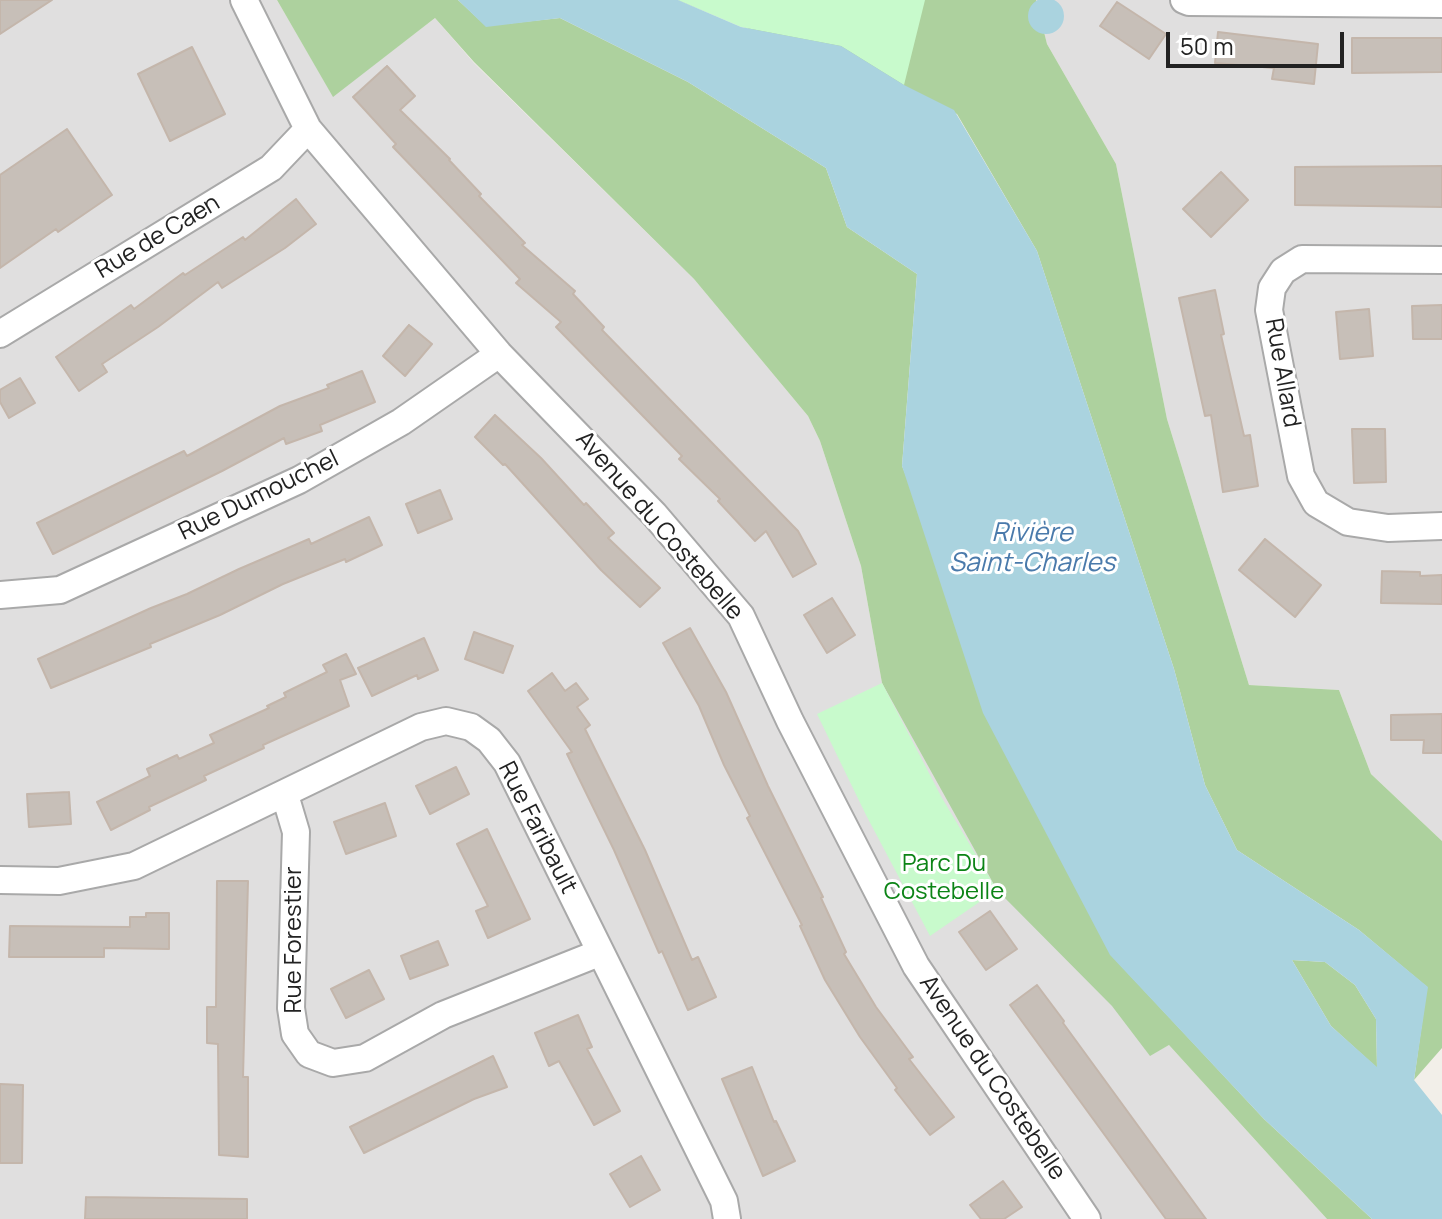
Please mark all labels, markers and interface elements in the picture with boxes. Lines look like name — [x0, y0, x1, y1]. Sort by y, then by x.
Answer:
scale bar — [1170, 16, 1348, 66]
text: 50 m — [1180, 29, 1234, 62]
street label: Rue de Caen — [91, 189, 225, 285]
street label: Rue Allard — [1258, 316, 1306, 430]
street label: Avenue du Costebelle — [569, 426, 749, 626]
street label: Rue Dumouchel — [174, 445, 344, 547]
water label: Rivière Saint-Charles — [949, 518, 1115, 580]
street label: Rue Faribault — [491, 757, 583, 899]
park label: Parc Du Costebelle — [884, 850, 1004, 906]
street label: Rue Forestier — [280, 866, 308, 1014]
street label: Avenue du Costebelle — [913, 970, 1071, 1186]

